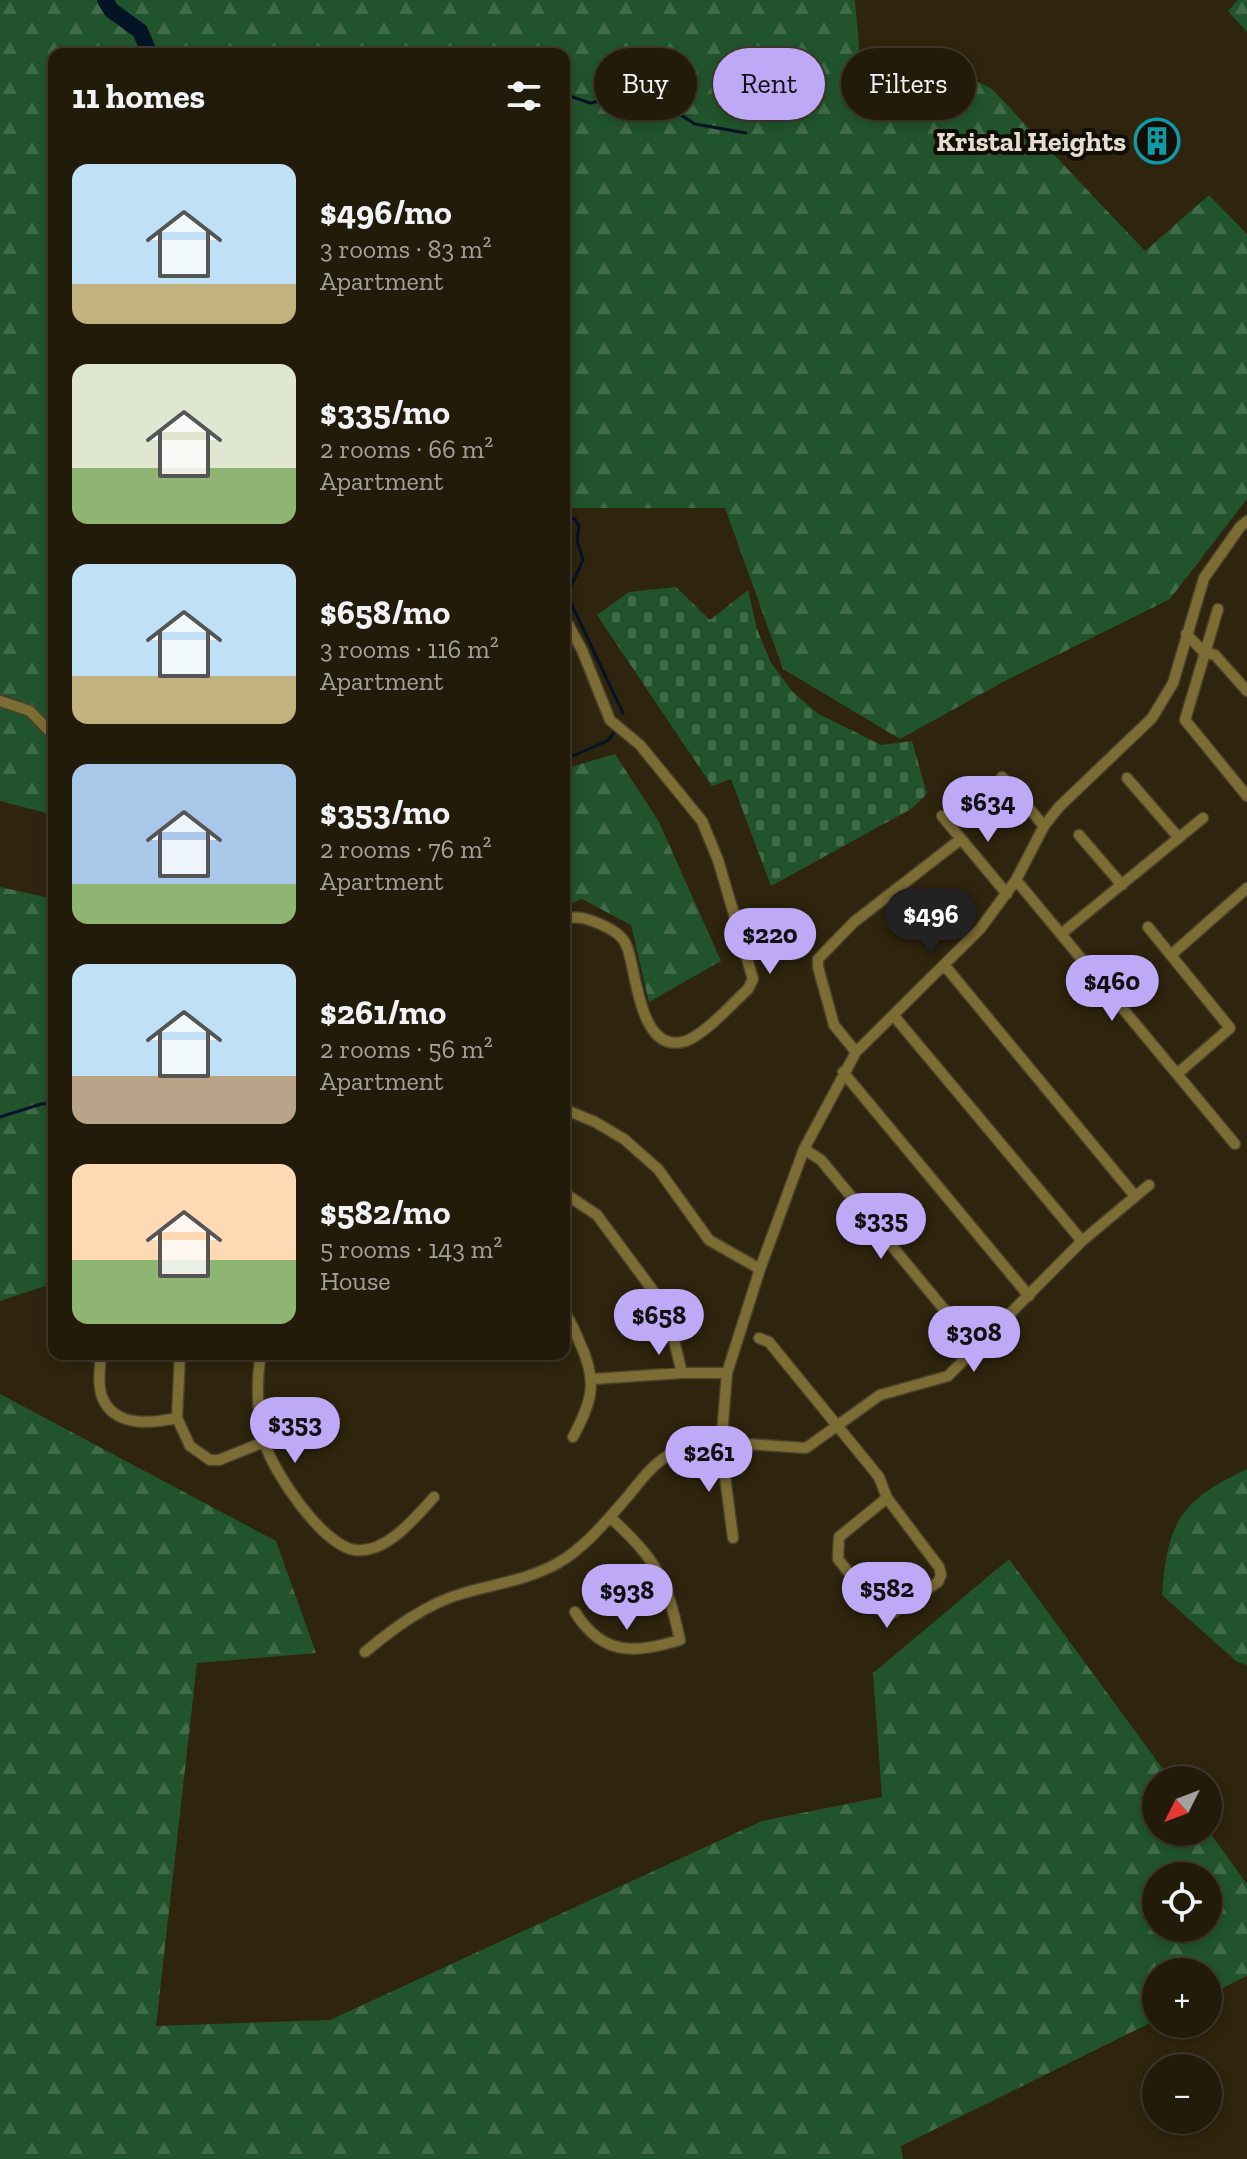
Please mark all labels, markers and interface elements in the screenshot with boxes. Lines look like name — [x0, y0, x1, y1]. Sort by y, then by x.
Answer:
chip: Buy — [594, 48, 697, 120]
chip: Rent — [713, 48, 825, 120]
chip: Filters — [841, 48, 976, 120]
icon: filters — [502, 74, 546, 118]
text: 11 homes — [72, 76, 205, 117]
building icon: Kristal Heights — [1133, 117, 1181, 165]
place label: Kristal Heights — [936, 125, 1126, 158]
text: $496/mo — [320, 192, 452, 233]
icon: home — [136, 196, 232, 292]
text: 3 rooms · 83 m² — [320, 233, 492, 265]
text: Apartment — [320, 265, 443, 297]
text: $335/mo — [320, 392, 450, 433]
icon: home — [136, 396, 232, 492]
text: 2 rooms · 66 m² — [320, 433, 493, 465]
text: Apartment — [320, 465, 443, 497]
text: $658/mo — [320, 592, 450, 633]
icon: home — [136, 596, 232, 692]
text: 3 rooms · 116 m² — [320, 633, 499, 665]
text: Apartment — [320, 665, 443, 697]
pin: $634 — [941, 776, 1035, 844]
text: $634 — [960, 786, 1016, 818]
text: $353/mo — [320, 792, 450, 833]
icon: home — [136, 796, 232, 892]
text: 2 rooms · 76 m² — [320, 833, 492, 865]
text: Apartment — [320, 865, 443, 897]
pin: $496 — [884, 888, 978, 956]
text: $496 — [903, 898, 959, 930]
pin: $220 — [723, 908, 817, 976]
text: $220 — [742, 918, 798, 950]
pin: $460 — [1065, 955, 1159, 1023]
text: $460 — [1084, 965, 1140, 997]
text: $261/mo — [320, 992, 446, 1033]
icon: home — [136, 996, 232, 1092]
text: 2 rooms · 56 m² — [320, 1033, 493, 1065]
text: Apartment — [320, 1065, 443, 1097]
text: $582/mo — [320, 1192, 450, 1233]
pin: $335 — [834, 1193, 928, 1261]
icon: home — [136, 1196, 232, 1292]
text: $335 — [854, 1203, 908, 1235]
text: 5 rooms · 143 m² — [320, 1233, 502, 1265]
text: House — [320, 1265, 391, 1297]
pin: $658 — [612, 1289, 706, 1357]
text: $658 — [632, 1299, 686, 1331]
pin: $308 — [927, 1306, 1021, 1374]
text: $308 — [946, 1316, 1002, 1348]
pin: $353 — [248, 1397, 342, 1465]
text: $353 — [268, 1407, 322, 1439]
pin: $261 — [662, 1426, 756, 1494]
text: $261 — [683, 1436, 735, 1468]
pin: $582 — [840, 1562, 934, 1630]
pin: $938 — [580, 1564, 674, 1632]
text: $582 — [860, 1572, 914, 1604]
text: $938 — [600, 1574, 654, 1606]
north arrow — [1142, 1766, 1222, 1846]
map controls — [1142, 1766, 1222, 2134]
button: locate — [1142, 1862, 1222, 1942]
button: + — [1142, 1958, 1222, 2038]
button: − — [1142, 2054, 1222, 2134]

